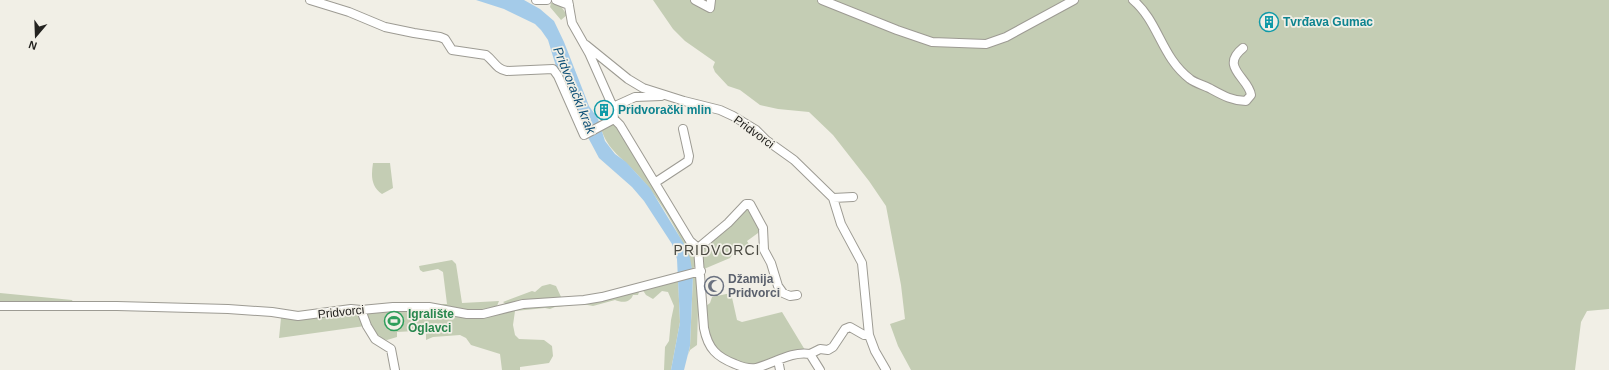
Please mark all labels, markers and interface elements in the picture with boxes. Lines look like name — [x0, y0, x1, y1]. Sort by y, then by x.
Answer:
building icon: Tvrđava Gumac — [1258, 11, 1280, 33]
place label: Tvrđava Gumac — [1283, 15, 1373, 29]
north arrow — [16, 16, 56, 56]
text: N — [27, 38, 38, 52]
water label: Pridvorački krak — [550, 45, 599, 137]
building icon: Pridvorački mlin — [593, 99, 615, 121]
place label: Pridvorački mlin — [618, 103, 711, 117]
street label: Pridvorci — [731, 113, 777, 151]
district label: PRIDVORCI — [674, 242, 760, 258]
place label: Džamija Pridvorci — [728, 272, 780, 300]
mosque icon: Džamija Pridvorci — [703, 275, 725, 297]
street label: Pridvorci — [317, 303, 365, 321]
place label: Igralište Oglavci — [408, 307, 454, 335]
sports icon: Igralište Oglavci — [383, 310, 405, 332]

